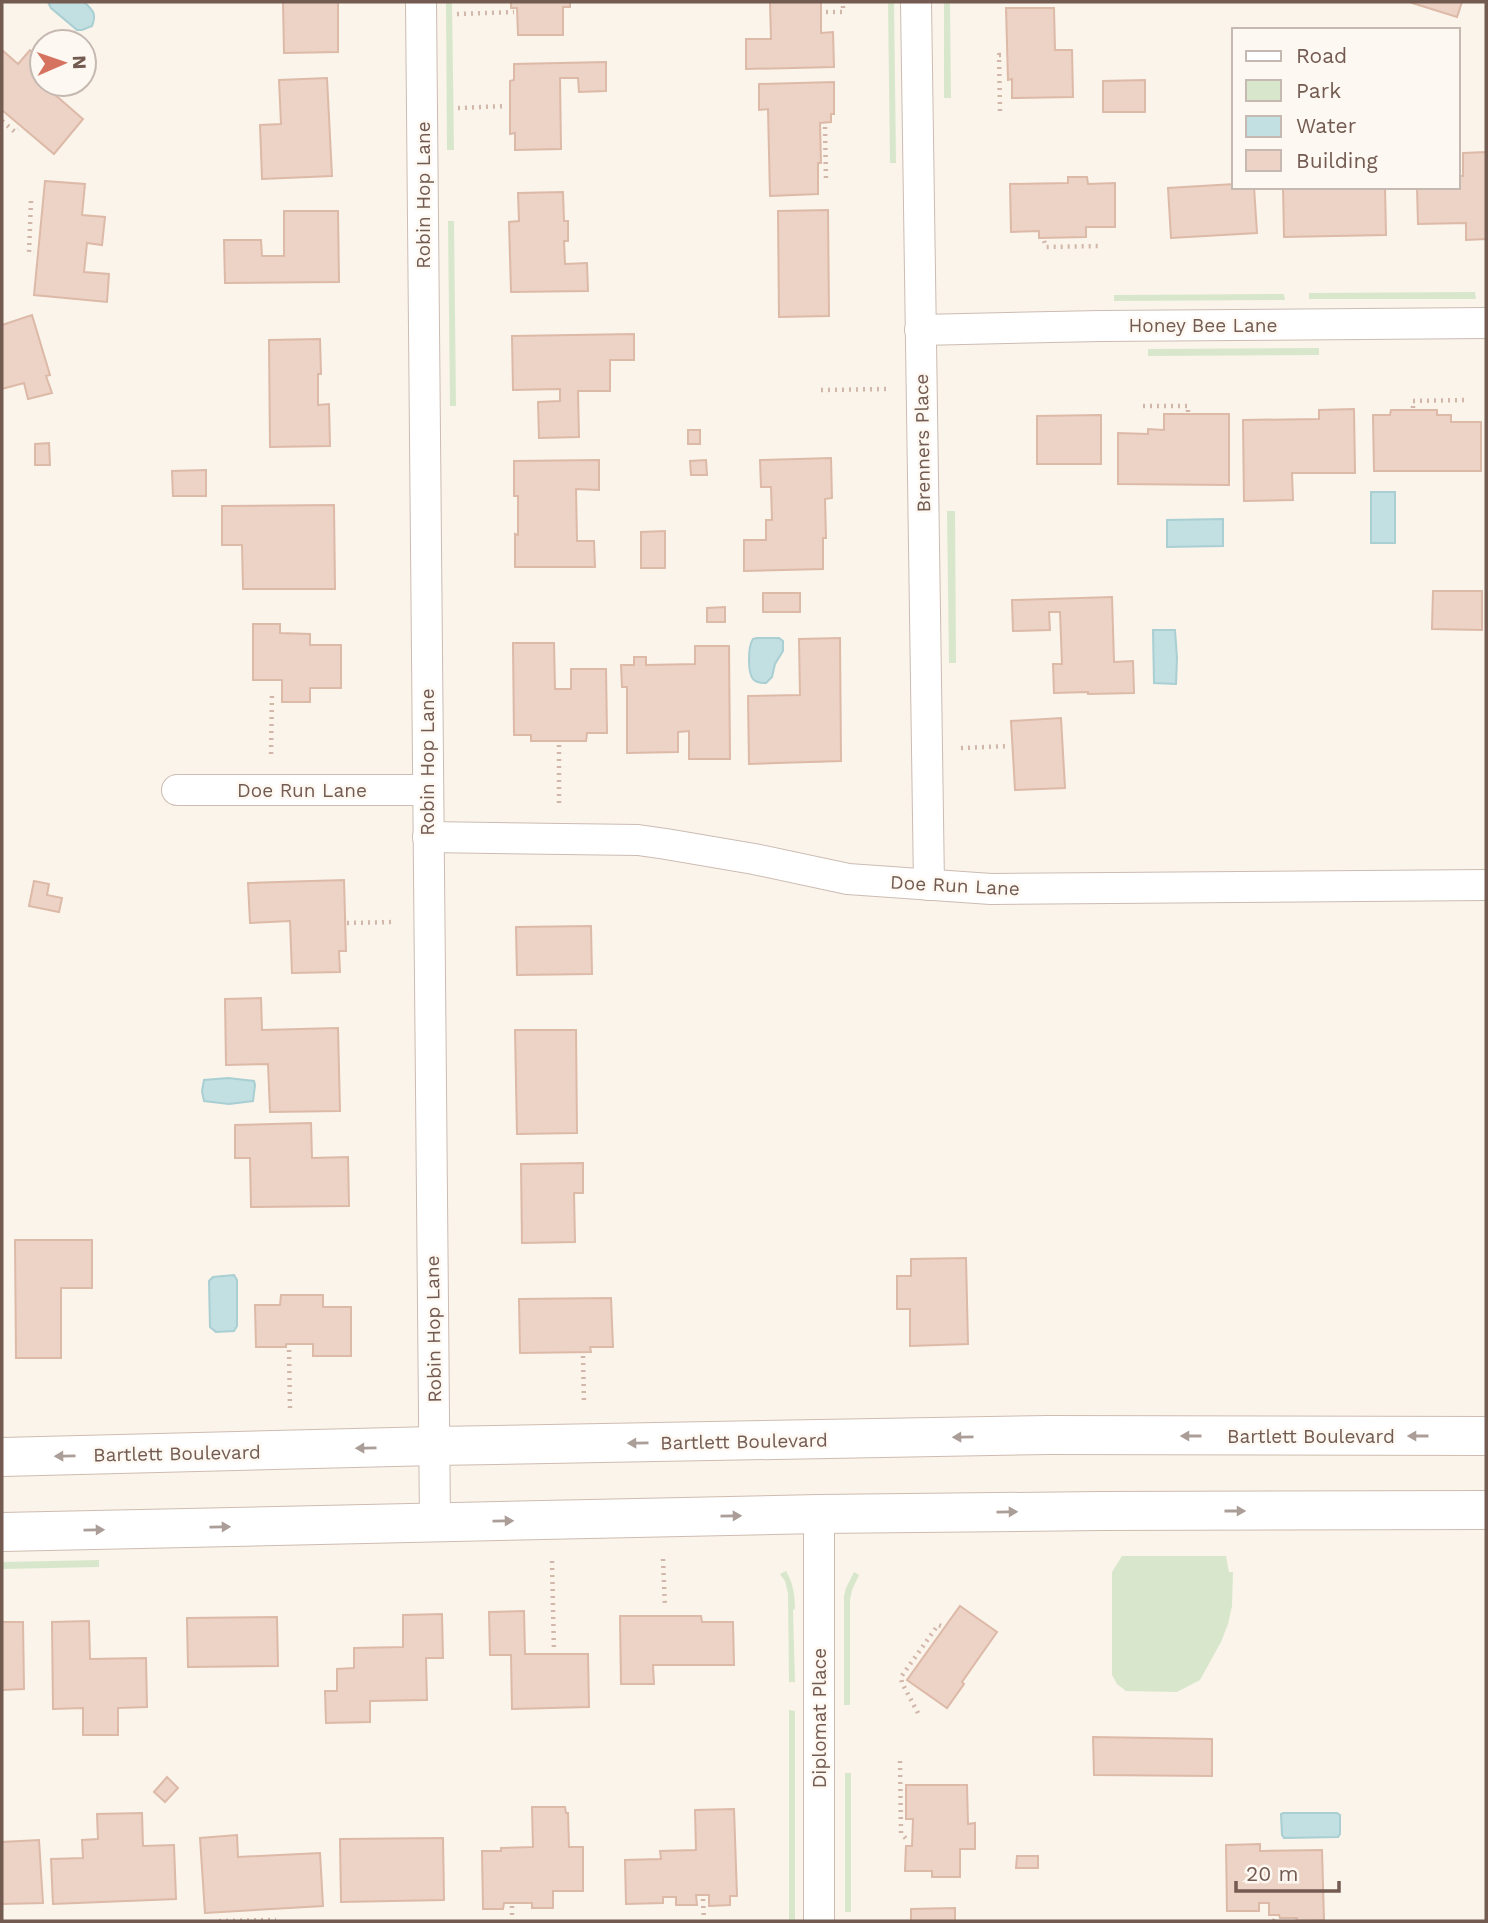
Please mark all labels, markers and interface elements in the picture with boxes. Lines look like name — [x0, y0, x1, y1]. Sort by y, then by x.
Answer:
north arrow — [28, 28, 98, 98]
legend — [1232, 28, 1460, 189]
text: Road — [1296, 43, 1347, 68]
text: N — [68, 55, 91, 70]
text: Park — [1296, 78, 1341, 103]
text: Water — [1296, 113, 1357, 138]
street label: Robin Hop Lane — [412, 121, 435, 269]
text: Building — [1296, 148, 1378, 173]
street label: Honey Bee Lane — [1129, 314, 1277, 337]
street label: Brenners Place — [910, 373, 935, 513]
street label: Robin Hop Lane — [416, 688, 439, 836]
street label: Doe Run Lane — [237, 779, 367, 802]
street label: Doe Run Lane — [890, 871, 1020, 900]
street label: Robin Hop Lane — [421, 1255, 446, 1403]
street label: Bartlett Boulevard — [1227, 1425, 1395, 1448]
street label: Bartlett Boulevard — [660, 1429, 828, 1454]
one-way arrow — [1179, 1430, 1201, 1442]
one-way arrow — [1407, 1430, 1429, 1442]
one-way arrow — [952, 1431, 974, 1443]
one-way arrow — [626, 1437, 648, 1449]
street label: Bartlett Boulevard — [93, 1441, 261, 1466]
one-way arrow — [355, 1442, 377, 1454]
one-way arrow — [54, 1450, 76, 1462]
one-way arrow — [1224, 1505, 1246, 1517]
one-way arrow — [996, 1506, 1018, 1518]
one-way arrow — [720, 1511, 742, 1522]
one-way arrow — [493, 1516, 515, 1527]
one-way arrow — [209, 1522, 231, 1533]
one-way arrow — [84, 1524, 106, 1535]
street label: Diplomat Place — [808, 1648, 831, 1788]
scale bar — [1236, 1850, 1339, 1894]
text: 20 m — [1246, 1861, 1298, 1886]

